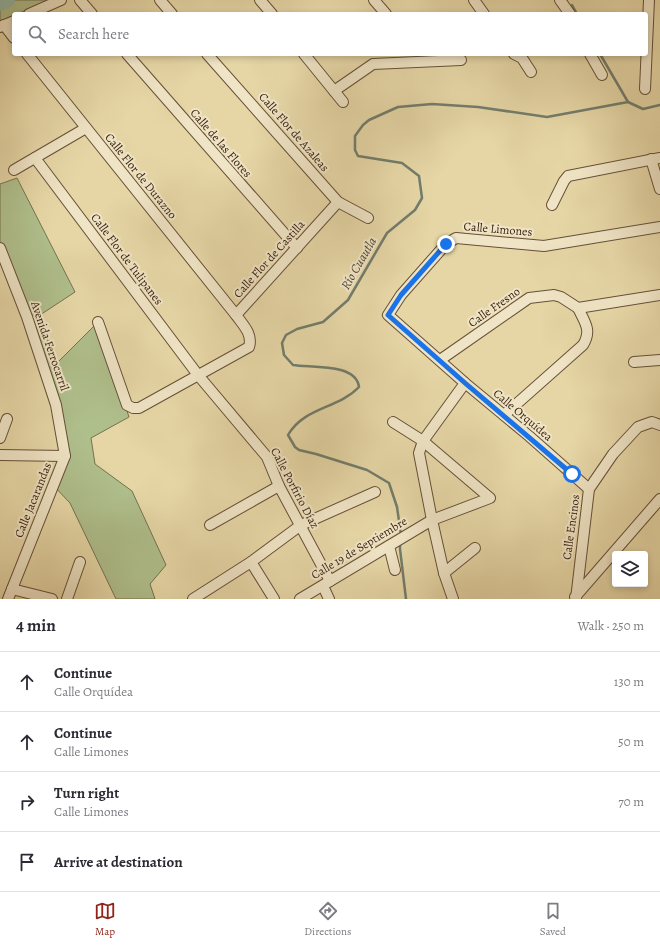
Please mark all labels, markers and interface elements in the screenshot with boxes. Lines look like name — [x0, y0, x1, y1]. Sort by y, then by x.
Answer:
search box — [12, 12, 648, 56]
icon: search — [26, 23, 48, 45]
text: Search here — [58, 24, 129, 44]
street label: Calle Flor de Azaleas — [255, 89, 333, 175]
street label: Calle de las Flores — [187, 105, 255, 181]
street label: Calle Flor de Durazno — [101, 130, 181, 222]
street label: Calle Flor de Tulipanes — [87, 210, 167, 308]
street label: Calle Flor de Castilla — [230, 216, 309, 301]
street label: Calle Limones — [463, 218, 533, 240]
water label: Río Cuautla — [337, 234, 380, 293]
route end — [437, 235, 455, 253]
street label: Calle Fresno — [465, 283, 523, 331]
street label: Avenida Ferrocarril — [27, 298, 73, 393]
street label: Calle Orquídea — [490, 385, 556, 445]
street label: Calle Porfirio Díaz — [267, 445, 323, 531]
street label: Calle Jacarandas — [11, 460, 55, 540]
route start — [563, 465, 581, 483]
street label: Calle Encinos — [558, 493, 584, 561]
street label: Calle 19 de Septiembre — [308, 513, 410, 583]
map controls — [612, 551, 648, 587]
button: layers — [612, 551, 648, 587]
text: 4 min — [16, 614, 56, 637]
text: Walk · 250 m — [577, 617, 644, 634]
text: Continue — [54, 663, 112, 683]
icon: ahead — [16, 671, 38, 693]
text: 130 m — [614, 673, 644, 690]
text: Calle Orquídea — [54, 683, 133, 700]
text: Continue — [54, 723, 112, 743]
icon: ahead — [16, 731, 38, 753]
text: 50 m — [618, 733, 644, 750]
text: Calle Limones — [54, 743, 129, 760]
text: Turn right — [54, 783, 119, 803]
icon: right — [16, 791, 38, 813]
text: 70 m — [618, 793, 644, 810]
text: Calle Limones — [54, 803, 129, 820]
icon: arrive — [16, 851, 38, 873]
text: Arrive at destination — [54, 852, 183, 872]
tab: Map — [94, 900, 116, 939]
tab: Directions — [304, 900, 352, 939]
tab: Saved — [540, 900, 566, 939]

